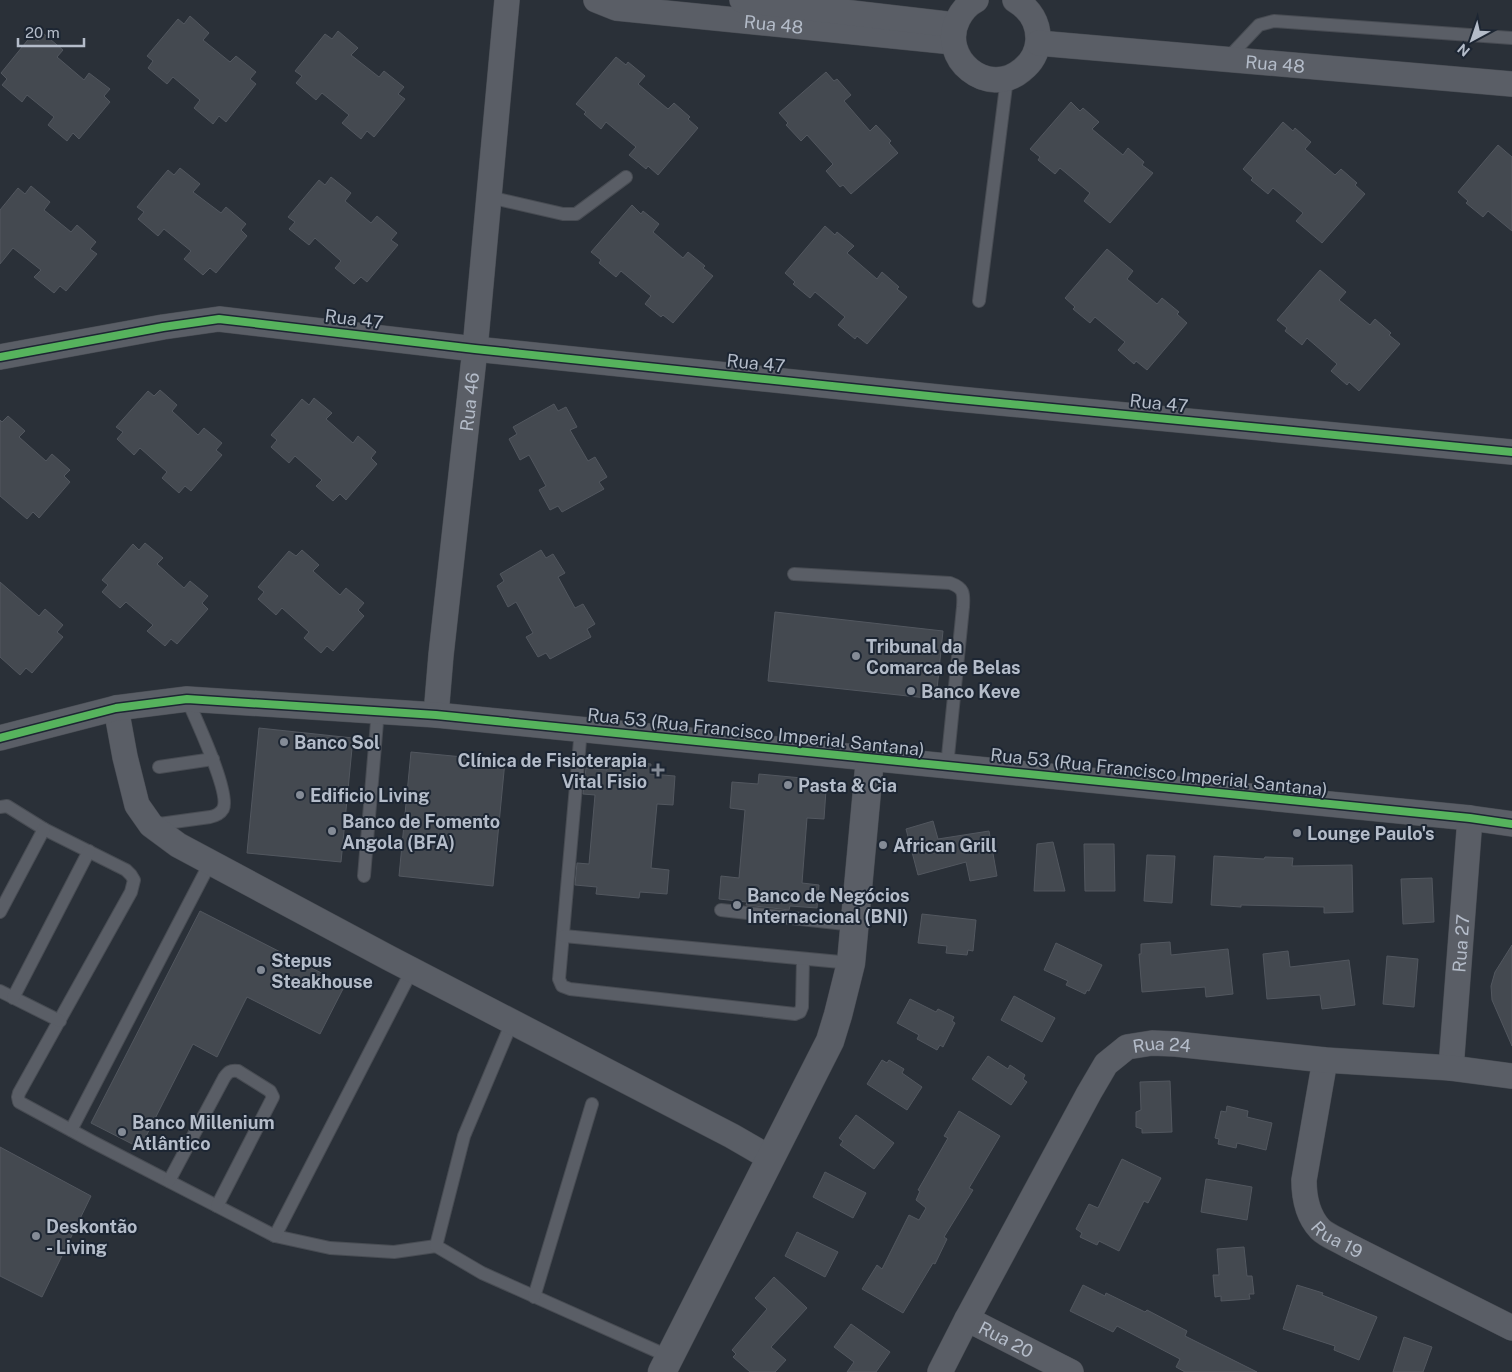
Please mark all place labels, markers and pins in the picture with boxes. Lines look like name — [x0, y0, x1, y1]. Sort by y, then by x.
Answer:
place label: Tribunal da Comarca de Belas — [866, 636, 1020, 678]
marker: Tribunal da Comarca de Belas — [850, 650, 862, 662]
place label: Banco Keve — [921, 681, 1020, 702]
marker: Banco Keve — [905, 685, 917, 697]
place label: Banco Sol — [294, 732, 380, 753]
marker: Banco Sol — [278, 736, 290, 748]
place label: Clínica de Fisioterapia Vital Fisio — [458, 750, 647, 792]
marker: Clínica de Fisioterapia Vital Fisio — [651, 763, 665, 777]
place label: Pasta & Cia — [798, 775, 897, 796]
marker: Pasta & Cia — [782, 779, 794, 791]
place label: Edificio Living — [310, 785, 430, 806]
marker: Edificio Living — [294, 789, 306, 801]
place label: Banco de Fomento Angola (BFA) — [342, 811, 500, 853]
place label: Lounge Paulo's — [1307, 823, 1435, 844]
marker: Banco de Fomento Angola (BFA) — [326, 825, 338, 837]
marker: Lounge Paulo's — [1291, 827, 1303, 839]
place label: African Grill — [893, 835, 997, 856]
marker: African Grill — [877, 839, 889, 851]
place label: Banco de Negócios Internacional (BNI) — [747, 885, 910, 927]
marker: Banco de Negócios Internacional (BNI) — [731, 899, 743, 911]
place label: Stepus Steakhouse — [271, 950, 373, 992]
marker: Stepus Steakhouse — [255, 964, 267, 976]
place label: Banco Millenium Atlântico — [132, 1112, 275, 1154]
marker: Banco Millenium Atlântico — [116, 1126, 128, 1138]
place label: Deskontão - Living — [46, 1216, 137, 1258]
marker: Deskontão - Living — [30, 1230, 42, 1242]

